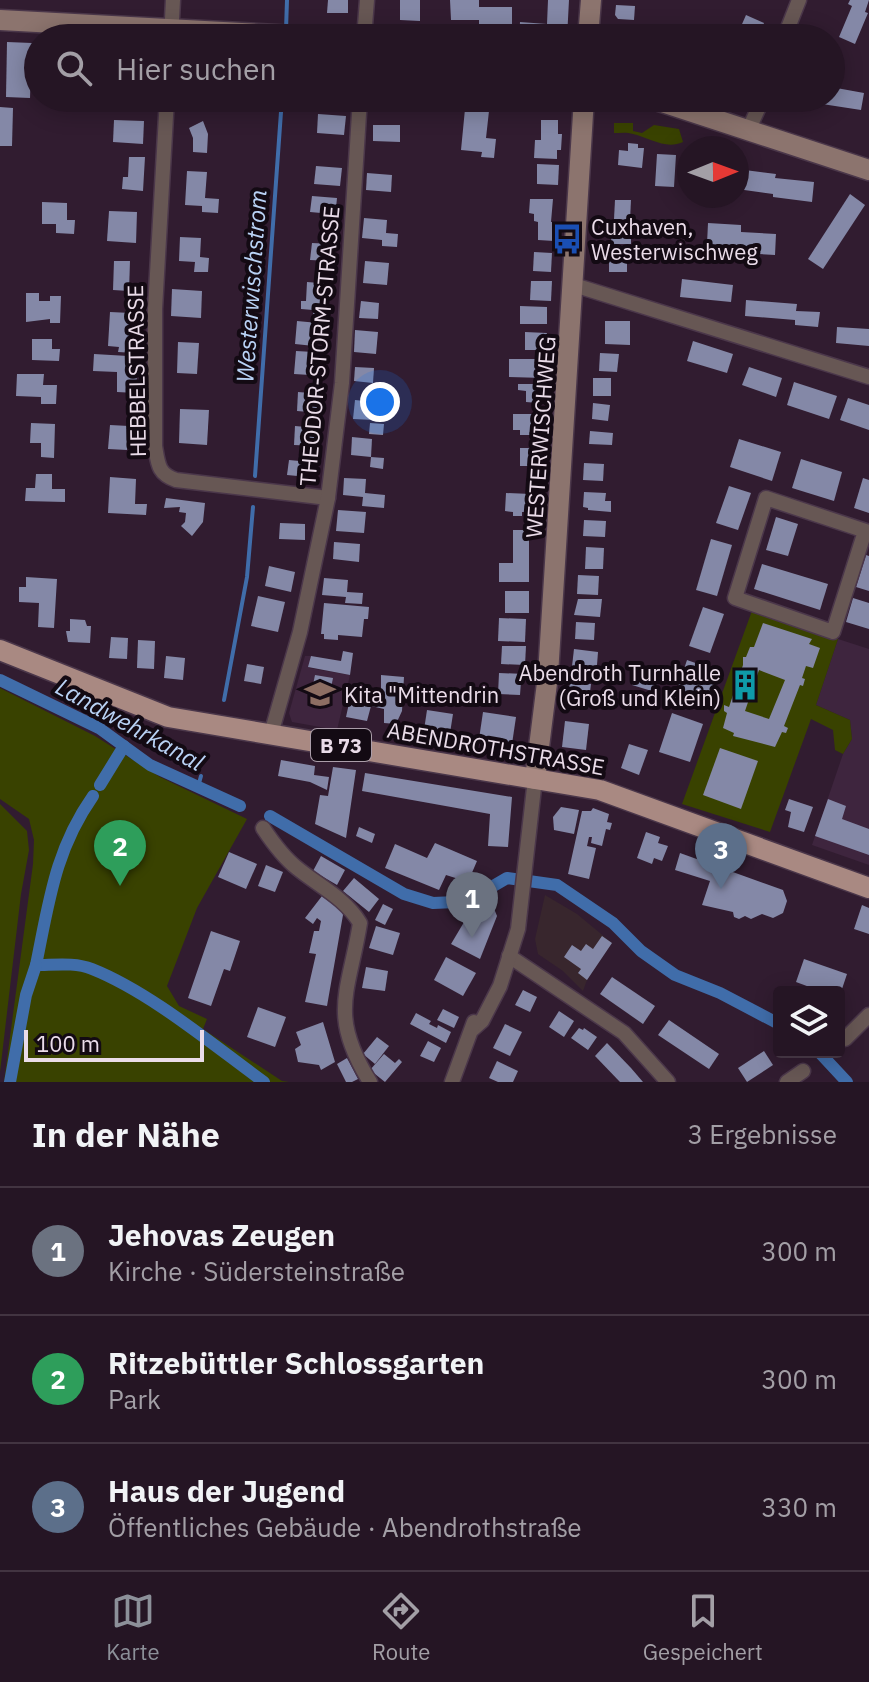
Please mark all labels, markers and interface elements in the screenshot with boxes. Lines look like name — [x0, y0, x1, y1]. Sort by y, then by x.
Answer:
search box — [24, 24, 845, 112]
icon: search — [52, 46, 96, 90]
text: Hier suchen — [116, 49, 277, 88]
north arrow — [677, 136, 749, 208]
water label: Westerwischstrom — [228, 188, 274, 384]
street label: THEODOR-STORM-STRASSE — [292, 205, 346, 487]
place label: Cuxhaven, Westerwischweg — [591, 212, 758, 266]
bus stop icon: Cuxhaven, Westerwischweg — [550, 222, 584, 256]
street label: HEBBELSTRASSE — [120, 285, 152, 457]
street label: WESTERWISCHWEG — [518, 335, 562, 539]
your location — [360, 382, 400, 422]
place label: Abendroth Turnhalle (Groß und Klein) — [518, 658, 721, 712]
building icon: Abendroth Turnhalle (Groß und Klein) — [728, 668, 762, 702]
water label: Landwehrkanal — [50, 670, 210, 778]
school or university icon: Kita "Mittendrin — [303, 677, 337, 711]
place label: Kita "Mittendrin — [344, 680, 499, 709]
street label: ABENDROTHSTRASSE — [385, 715, 607, 781]
road number: B 73 — [311, 729, 371, 761]
pin: 2 — [94, 820, 146, 886]
pin: 3 — [695, 823, 747, 889]
pin: 1 — [446, 872, 498, 938]
map controls — [773, 986, 845, 1058]
button: layers — [773, 986, 845, 1058]
scale bar — [24, 1026, 204, 1062]
text: 100 m — [36, 1029, 100, 1058]
text: In der Nähe — [32, 1112, 220, 1156]
text: 3 Ergebnisse — [688, 1117, 837, 1151]
text: Jehovas Zeugen — [108, 1215, 335, 1254]
text: 1 — [50, 1234, 66, 1268]
text: 300 m — [761, 1234, 837, 1268]
text: Kirche · Südersteinstraße — [108, 1254, 405, 1288]
text: Ritzebüttler Schlossgarten — [108, 1343, 485, 1382]
text: 2 — [50, 1362, 66, 1396]
text: 300 m — [761, 1362, 837, 1396]
text: Park — [108, 1382, 161, 1416]
text: Haus der Jugend — [108, 1471, 345, 1510]
text: 3 — [50, 1490, 66, 1524]
text: 330 m — [761, 1490, 837, 1524]
text: Öffentliches Gebäude · Abendrothstraße — [108, 1510, 582, 1544]
tab: Karte — [106, 1589, 160, 1666]
tab: Route — [372, 1589, 430, 1666]
tab: Gespeichert — [643, 1589, 763, 1666]

